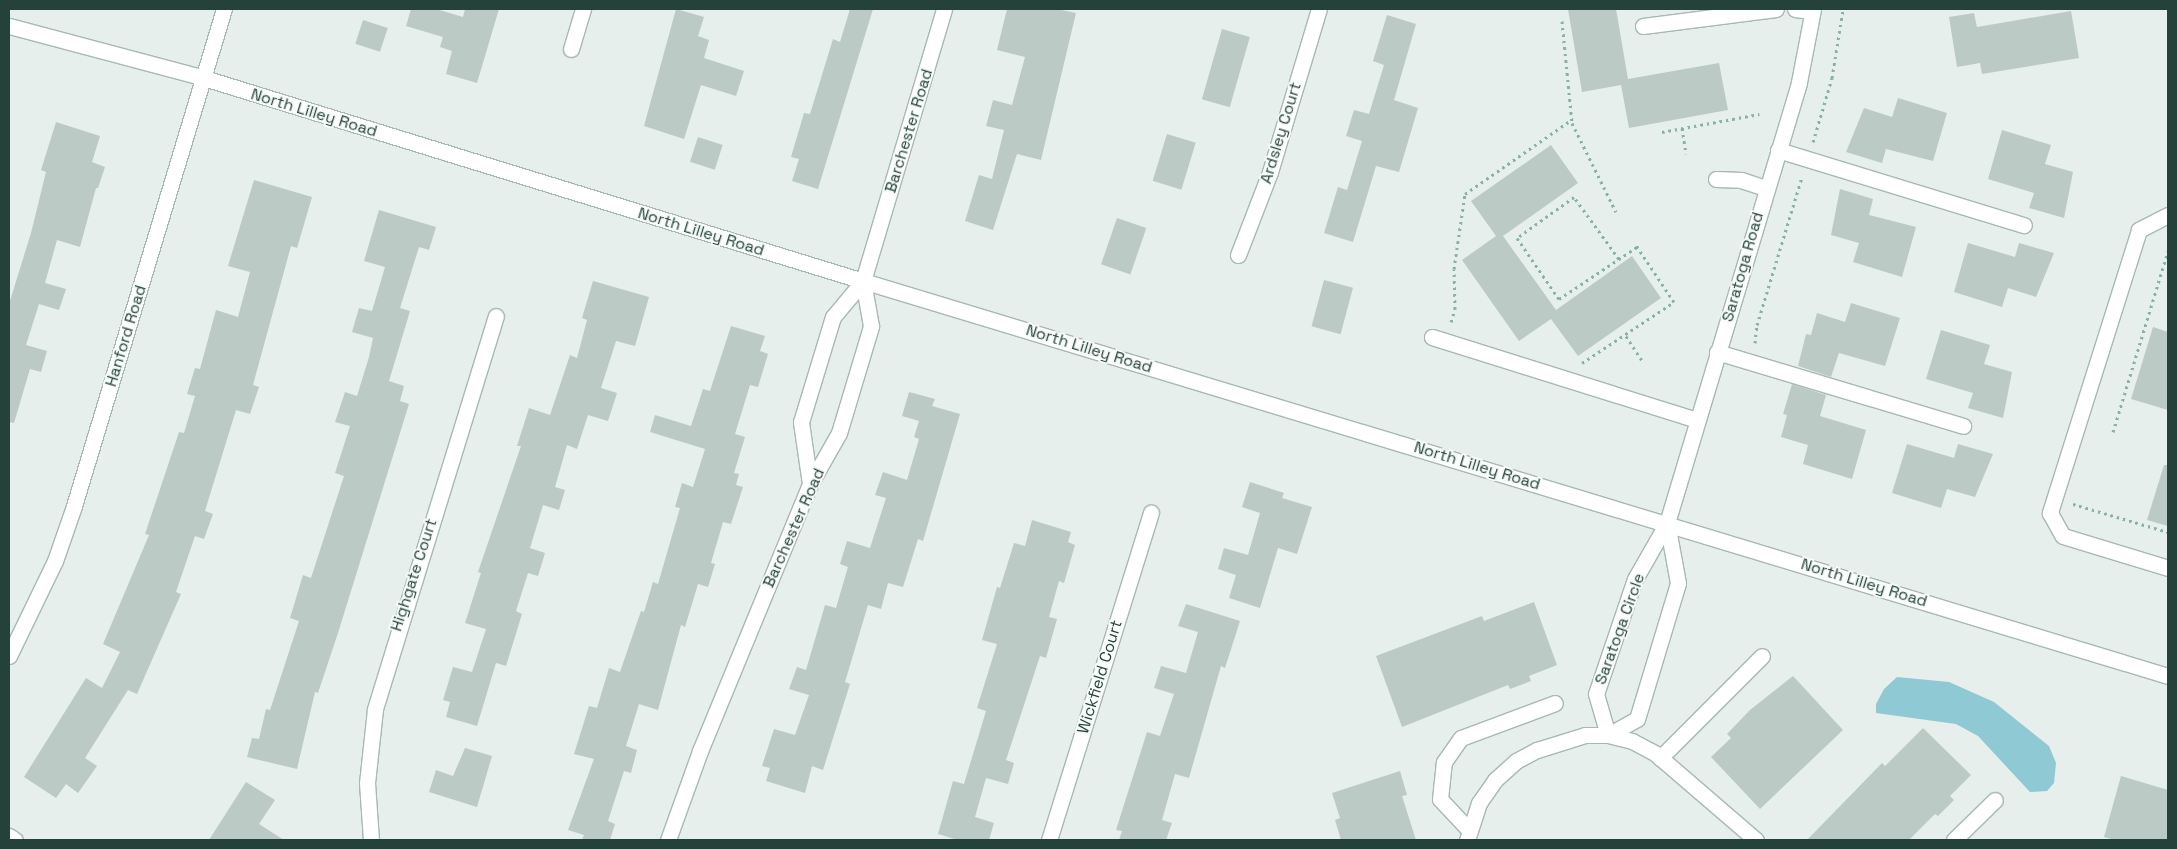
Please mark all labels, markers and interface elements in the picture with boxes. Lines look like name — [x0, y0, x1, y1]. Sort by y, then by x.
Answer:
street label: Barchester Road — [881, 67, 937, 195]
street label: Ardsley Court — [1256, 80, 1306, 186]
street label: North Lilley Road — [249, 85, 379, 141]
street label: North Lilley Road — [636, 204, 766, 260]
street label: Saratoga Road — [1718, 210, 1768, 324]
street label: Hanford Road — [101, 283, 151, 389]
street label: North Lilley Road — [1024, 321, 1154, 377]
street label: North Lilley Road — [1412, 438, 1542, 494]
street label: Barchester Road — [759, 465, 829, 591]
street label: Highgate Court — [387, 516, 441, 634]
street label: North Lilley Road — [1799, 555, 1929, 611]
street label: Saratoga Circle — [1591, 571, 1649, 687]
street label: Wickfield Court — [1074, 618, 1126, 736]

